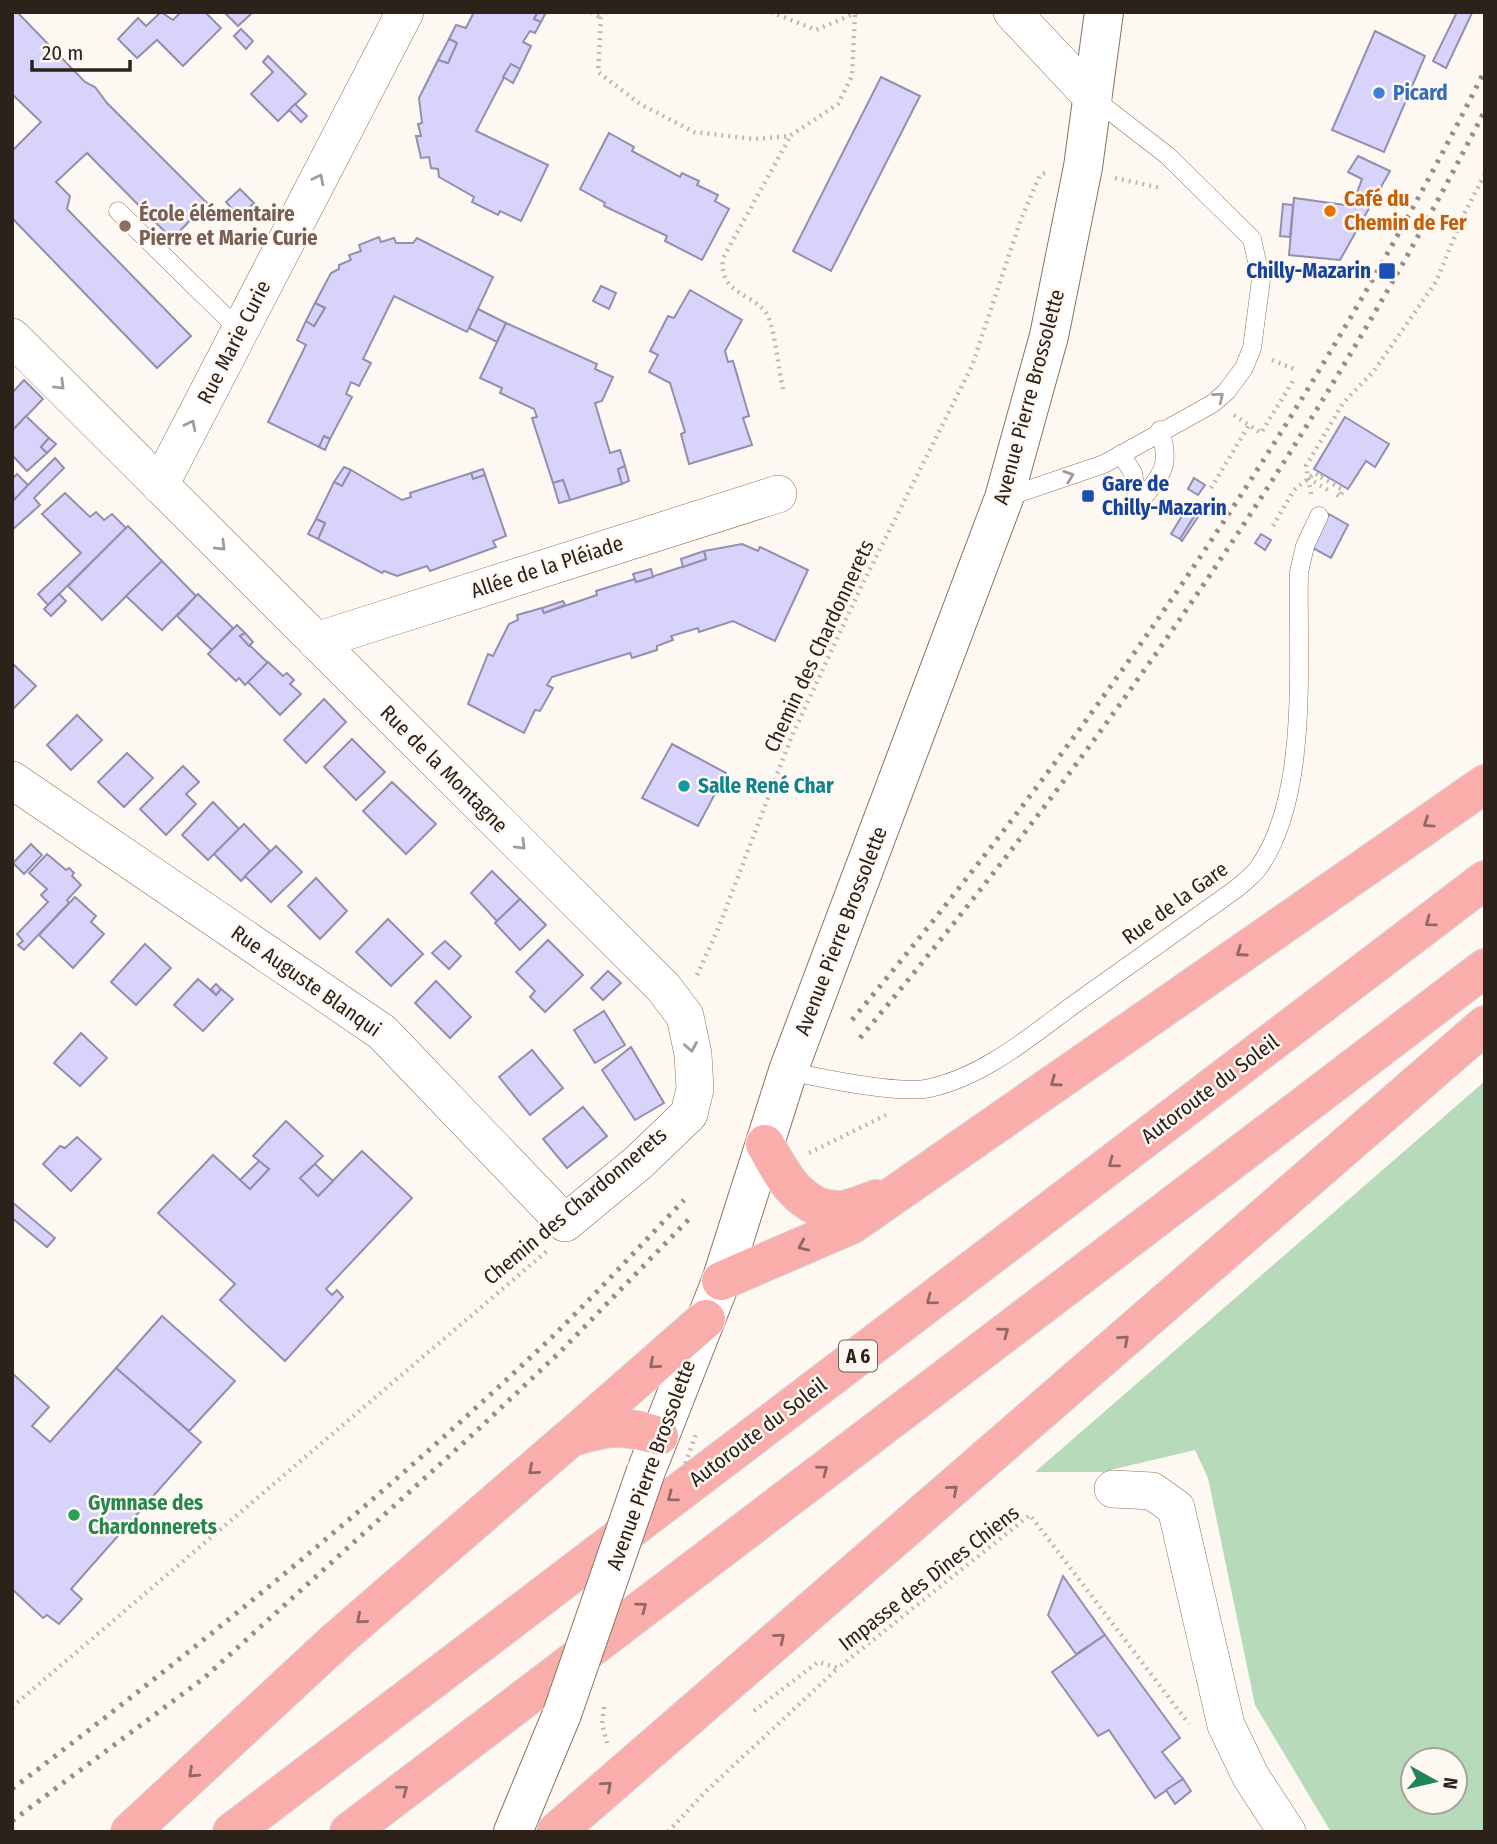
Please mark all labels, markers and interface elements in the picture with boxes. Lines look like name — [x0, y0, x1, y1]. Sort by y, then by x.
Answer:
scale bar — [32, 28, 130, 72]
text: 20 m — [42, 40, 83, 66]
place label: Picard — [1393, 80, 1448, 106]
marker: Picard — [1371, 85, 1387, 101]
one-way arrow — [310, 174, 324, 186]
place label: Café du Chemin de Fer — [1344, 186, 1467, 236]
place label: École élémentaire Pierre et Marie Curie — [139, 200, 318, 251]
marker: Café du Chemin de Fer — [1322, 203, 1338, 219]
marker: École élémentaire Pierre et Marie Curie — [117, 218, 133, 234]
place label: Chilly-Mazarin — [1246, 258, 1371, 284]
marker: Chilly-Mazarin — [1377, 261, 1397, 281]
street label: Rue Marie Curie — [192, 276, 276, 408]
street label: Avenue Pierre Brossolette — [988, 287, 1070, 507]
one-way arrow — [52, 377, 65, 390]
one-way arrow — [1211, 393, 1224, 405]
one-way arrow — [183, 419, 197, 432]
one-way arrow — [1062, 470, 1074, 484]
place label: Gare de Chilly-Mazarin — [1102, 471, 1227, 521]
marker: Gare de Chilly-Mazarin — [1080, 488, 1096, 504]
street label: Allée de la Pléiade — [467, 530, 627, 604]
street label: Chemin des Chardonnerets — [758, 536, 880, 756]
one-way arrow — [213, 538, 226, 551]
street label: Rue de la Montagne — [375, 700, 513, 838]
place label: Salle René Char — [698, 773, 834, 799]
marker: Salle René Char — [676, 778, 692, 794]
one-way arrow — [1423, 815, 1436, 828]
street label: Avenue Pierre Brossolette — [789, 823, 893, 1039]
one-way arrow — [513, 837, 526, 850]
street label: Rue de la Gare — [1117, 856, 1233, 950]
one-way arrow — [1426, 913, 1438, 926]
street label: Rue Auguste Blanqui — [226, 920, 386, 1042]
one-way arrow — [1236, 944, 1249, 957]
street label: Autoroute du Soleil — [1136, 1029, 1284, 1149]
one-way arrow — [683, 1041, 698, 1053]
one-way arrow — [1050, 1074, 1063, 1086]
street label: Chemin des Chardonnerets — [478, 1122, 672, 1290]
one-way arrow — [1108, 1154, 1120, 1167]
one-way arrow — [798, 1238, 810, 1252]
one-way arrow — [927, 1292, 939, 1305]
one-way arrow — [997, 1327, 1009, 1340]
one-way arrow — [1116, 1336, 1129, 1348]
road number: A 6 — [839, 1340, 877, 1372]
street label: Avenue Pierre Brossolette — [601, 1356, 701, 1574]
one-way arrow — [649, 1356, 662, 1368]
street label: Autoroute du Soleil — [684, 1372, 832, 1492]
one-way arrow — [528, 1462, 541, 1474]
one-way arrow — [816, 1465, 828, 1478]
one-way arrow — [944, 1486, 957, 1498]
one-way arrow — [667, 1489, 680, 1502]
place label: Gymnase des Chardonnerets — [88, 1490, 217, 1540]
street label: Impasse des Dînes Chiens — [834, 1500, 1024, 1656]
marker: Gymnase des Chardonnerets — [66, 1507, 82, 1523]
one-way arrow — [634, 1603, 647, 1616]
one-way arrow — [356, 1611, 369, 1623]
one-way arrow — [773, 1634, 785, 1647]
north arrow — [1399, 1746, 1469, 1816]
one-way arrow — [188, 1765, 201, 1777]
text: N — [1438, 1776, 1463, 1791]
one-way arrow — [599, 1782, 612, 1794]
one-way arrow — [395, 1786, 408, 1799]

